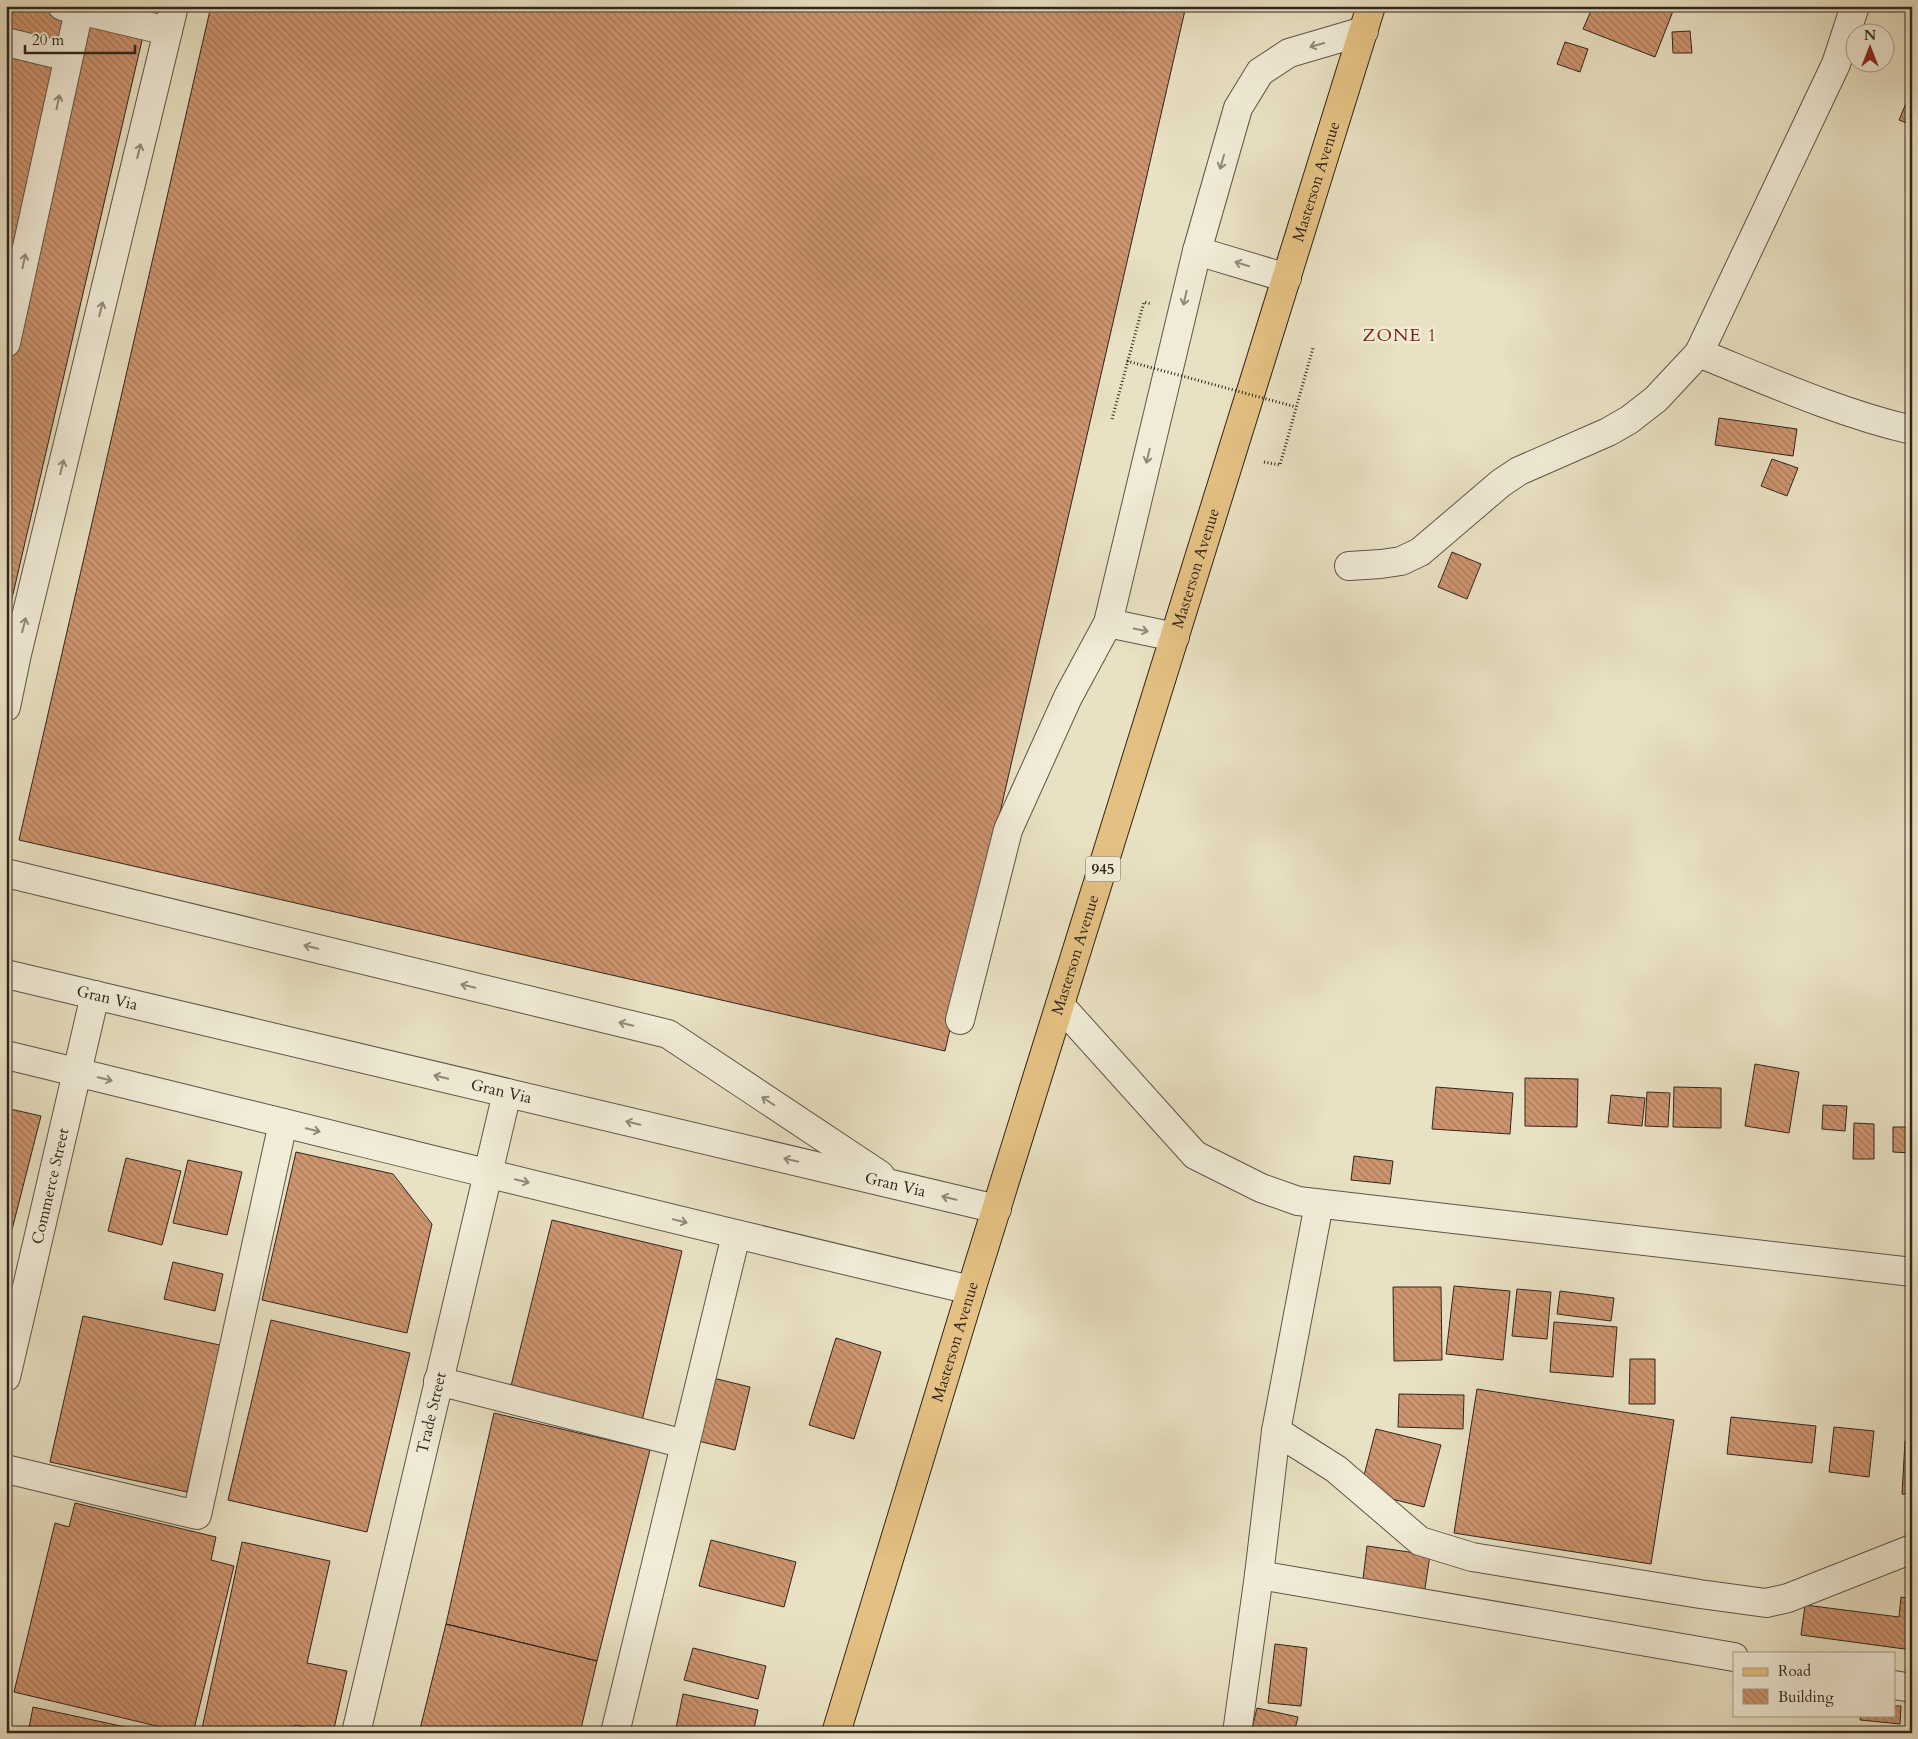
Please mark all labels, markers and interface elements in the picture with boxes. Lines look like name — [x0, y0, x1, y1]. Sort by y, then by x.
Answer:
scale bar — [25, 22, 135, 54]
north arrow — [1846, 22, 1896, 72]
text: N — [1864, 26, 1876, 45]
text: 20 m — [32, 30, 64, 50]
one-way arrow — [1309, 40, 1325, 50]
one-way arrow — [54, 94, 63, 110]
street label: Masterson Avenue — [1287, 119, 1345, 245]
one-way arrow — [135, 144, 144, 160]
one-way arrow — [1217, 154, 1227, 170]
one-way arrow — [20, 253, 29, 269]
one-way arrow — [1234, 259, 1250, 269]
one-way arrow — [1180, 290, 1190, 306]
one-way arrow — [97, 302, 106, 318]
district label: ZONE 1 — [1363, 323, 1437, 348]
one-way arrow — [1143, 448, 1152, 464]
one-way arrow — [58, 460, 67, 476]
street label: Masterson Avenue — [1167, 505, 1225, 631]
one-way arrow — [20, 617, 29, 633]
one-way arrow — [1133, 626, 1149, 635]
road number: 945 — [1086, 856, 1120, 882]
street label: Masterson Avenue — [1046, 892, 1104, 1018]
one-way arrow — [303, 942, 319, 951]
street label: Gran Via — [74, 980, 140, 1016]
one-way arrow — [461, 981, 477, 990]
one-way arrow — [619, 1019, 635, 1028]
one-way arrow — [434, 1072, 450, 1081]
street label: Gran Via — [469, 1074, 534, 1109]
one-way arrow — [96, 1075, 112, 1084]
one-way arrow — [761, 1095, 775, 1105]
one-way arrow — [626, 1118, 642, 1127]
street label: Commerce Street — [26, 1126, 75, 1246]
one-way arrow — [305, 1126, 321, 1135]
one-way arrow — [784, 1155, 800, 1164]
street label: Gran Via — [863, 1167, 928, 1203]
one-way arrow — [514, 1177, 530, 1186]
one-way arrow — [942, 1193, 958, 1202]
one-way arrow — [671, 1217, 687, 1226]
street label: Masterson Avenue — [927, 1279, 984, 1405]
street label: Trade Street — [411, 1370, 452, 1456]
legend — [1733, 1652, 1896, 1716]
text: Road — [1778, 1661, 1811, 1681]
text: Building — [1778, 1687, 1834, 1707]

